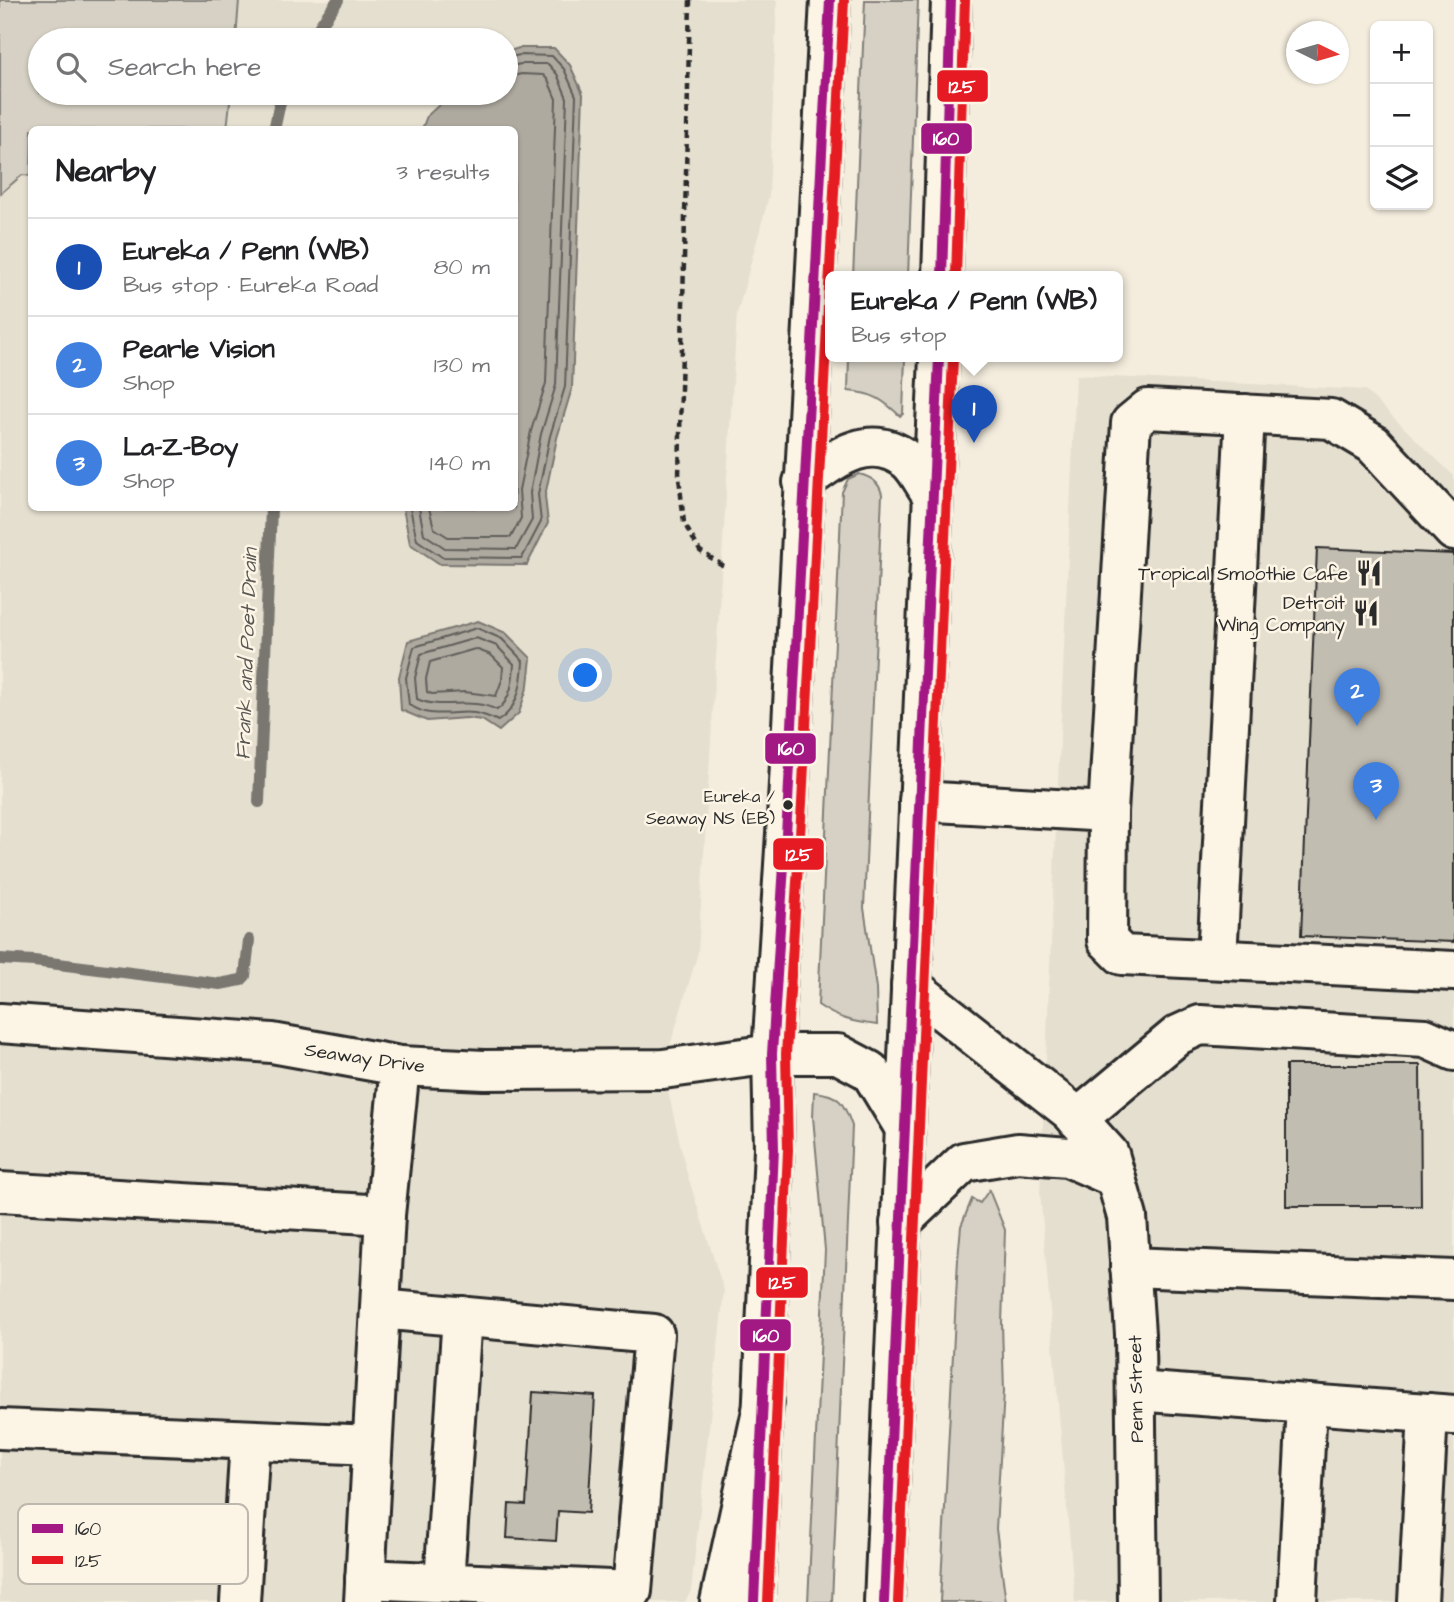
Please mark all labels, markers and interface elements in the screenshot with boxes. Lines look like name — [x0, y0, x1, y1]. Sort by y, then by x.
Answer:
north arrow — [1286, 21, 1349, 84]
map controls — [1370, 21, 1433, 210]
button: + — [1370, 21, 1433, 84]
search box — [28, 28, 518, 105]
icon: search — [52, 48, 90, 86]
text: Search here — [108, 49, 261, 85]
line badge: 125 — [936, 69, 989, 103]
text: 125 — [949, 74, 976, 101]
button: − — [1370, 84, 1433, 147]
line badge: 160 — [920, 122, 973, 155]
text: 160 — [933, 126, 959, 153]
button: layers — [1370, 147, 1433, 210]
text: Nearby — [56, 151, 156, 193]
text: 3 results — [396, 156, 490, 188]
text: Eureka / Penn (WB) — [123, 233, 369, 269]
text: 1 — [78, 251, 80, 283]
text: 80 m — [433, 251, 490, 283]
text: Bus stop · Eureka Road — [123, 269, 378, 301]
popup — [825, 271, 1123, 362]
text: Eureka / Penn (WB) — [851, 283, 1097, 319]
text: Bus stop — [851, 319, 947, 351]
text: Pearle Vision — [123, 331, 275, 367]
text: 2 — [72, 349, 86, 381]
text: 130 m — [434, 349, 490, 381]
text: Shop — [123, 367, 175, 399]
pin: 1 — [951, 385, 997, 443]
text: La-Z-Boy — [123, 429, 238, 465]
text: 3 — [73, 447, 85, 479]
text: 140 m — [430, 447, 490, 479]
text: Shop — [123, 465, 175, 497]
water label: Frank and Poet Drain — [228, 546, 265, 760]
restaurant icon: Tropical Smoothie Cafe — [1354, 558, 1384, 588]
place label: Tropical Smoothie Cafe — [1138, 561, 1348, 588]
place label: Detroit Wing Company — [1218, 590, 1346, 640]
restaurant icon: Detroit Wing Company — [1351, 598, 1381, 628]
your location — [568, 658, 602, 692]
pin: 2 — [1334, 668, 1380, 726]
line badge: 160 — [764, 732, 817, 765]
text: 160 — [778, 736, 804, 763]
pin: 3 — [1353, 762, 1399, 820]
place label: Eureka / Seaway NS (EB) — [646, 785, 775, 832]
marker: Eureka / Seaway NS (EB) — [781, 798, 795, 812]
line badge: 125 — [772, 837, 825, 871]
text: 125 — [786, 842, 813, 869]
street label: Seaway Drive — [303, 1037, 427, 1081]
line badge: 125 — [755, 1266, 809, 1299]
text: 125 — [769, 1270, 796, 1297]
line badge: 160 — [739, 1318, 792, 1352]
text: 160 — [753, 1323, 779, 1350]
street label: Penn Street — [1122, 1335, 1151, 1443]
legend — [18, 1504, 248, 1584]
text: 160 — [75, 1516, 101, 1543]
text: 125 — [75, 1548, 102, 1575]

